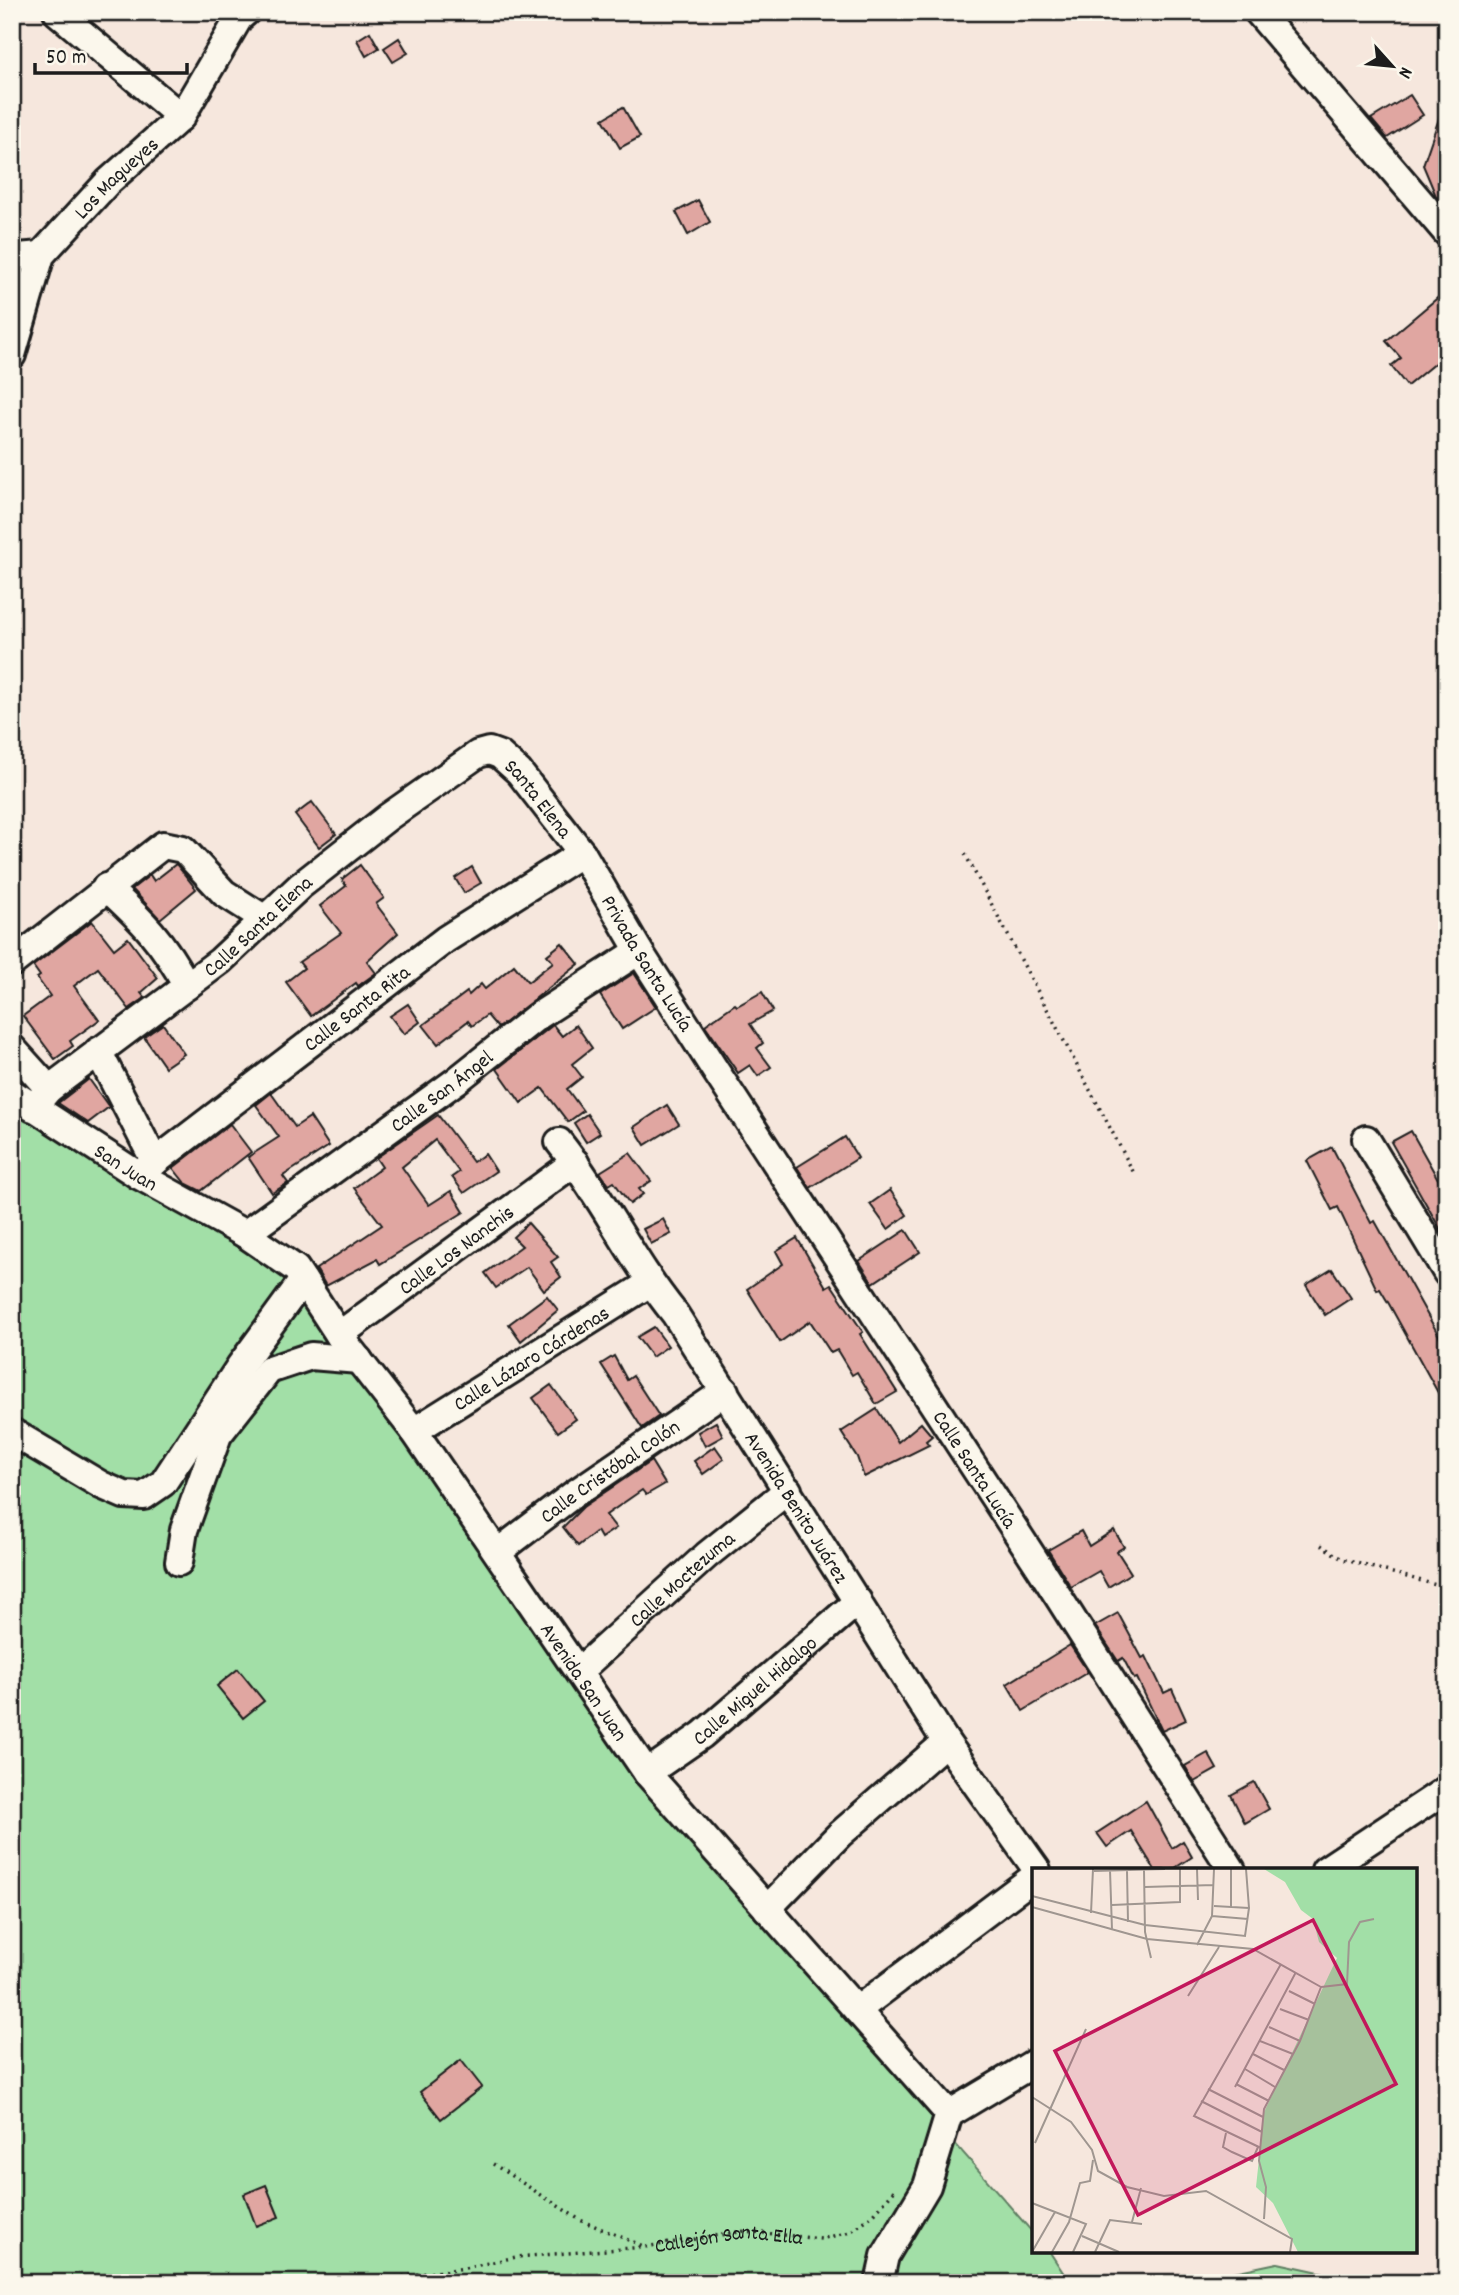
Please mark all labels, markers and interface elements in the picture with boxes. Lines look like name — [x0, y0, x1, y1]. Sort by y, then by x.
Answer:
scale bar — [35, 32, 187, 76]
north arrow — [1358, 32, 1428, 102]
text: 50 m — [46, 44, 86, 74]
text: N — [1390, 62, 1418, 82]
street label: Los Magueyes — [69, 131, 167, 227]
street label: Santa Elena — [496, 753, 578, 847]
street label: Calle Santa Elena — [198, 869, 321, 986]
street label: Privada Santa Lucía — [592, 890, 699, 1039]
street label: Calle Santa Rita — [298, 959, 419, 1061]
street label: Calle San Ángel — [385, 1045, 501, 1142]
street label: San Juan — [87, 1138, 162, 1201]
street label: Calle Los Nanchis — [394, 1199, 522, 1304]
street label: Calle Lázaro Cárdenas — [449, 1300, 616, 1421]
street label: Calle Santa Lucía — [923, 1406, 1023, 1536]
street label: Calle Cristóbal Colón — [535, 1414, 687, 1533]
street label: Avenida Benito Juárez — [735, 1427, 854, 1590]
street label: Calle Moctezuma — [624, 1525, 744, 1636]
street label: Avenida San Juan — [531, 1618, 633, 1748]
street label: Calle Miguel Hidalgo — [688, 1630, 825, 1755]
inset map — [1032, 1868, 1417, 2253]
street label: Callejón Santa Ella — [653, 2219, 805, 2263]

